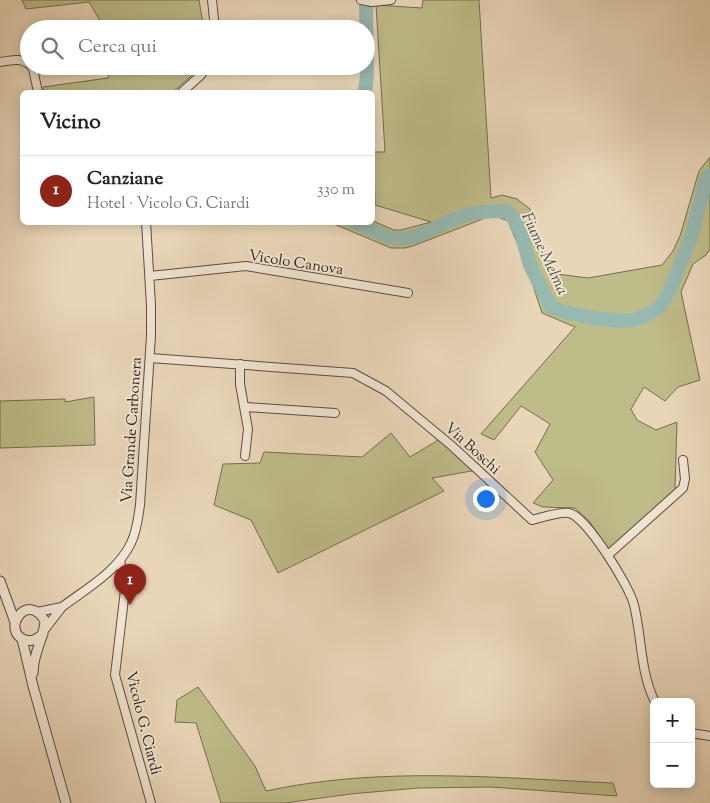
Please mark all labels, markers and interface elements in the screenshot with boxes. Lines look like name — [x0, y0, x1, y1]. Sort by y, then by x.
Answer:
search box — [20, 20, 375, 75]
icon: search — [38, 34, 66, 62]
text: Cerca qui — [78, 34, 157, 61]
text: Vicino — [40, 108, 101, 138]
text: Canziane — [87, 166, 163, 193]
text: 1 — [53, 179, 59, 202]
text: 330 m — [317, 179, 355, 202]
text: Hotel · Vicolo G. Ciardi — [87, 193, 250, 216]
water label: Fiume Melma — [515, 209, 573, 299]
street label: Vicolo Canova — [247, 246, 345, 281]
street label: Via Grande Carbonera — [117, 356, 148, 504]
street label: Via Boschi — [439, 418, 505, 480]
your location — [473, 486, 499, 512]
pin: 1 — [114, 564, 146, 605]
street label: Vicolo G. Ciardi — [120, 669, 166, 777]
map controls — [650, 698, 695, 788]
button: + — [650, 698, 695, 743]
button: − — [650, 743, 695, 788]

